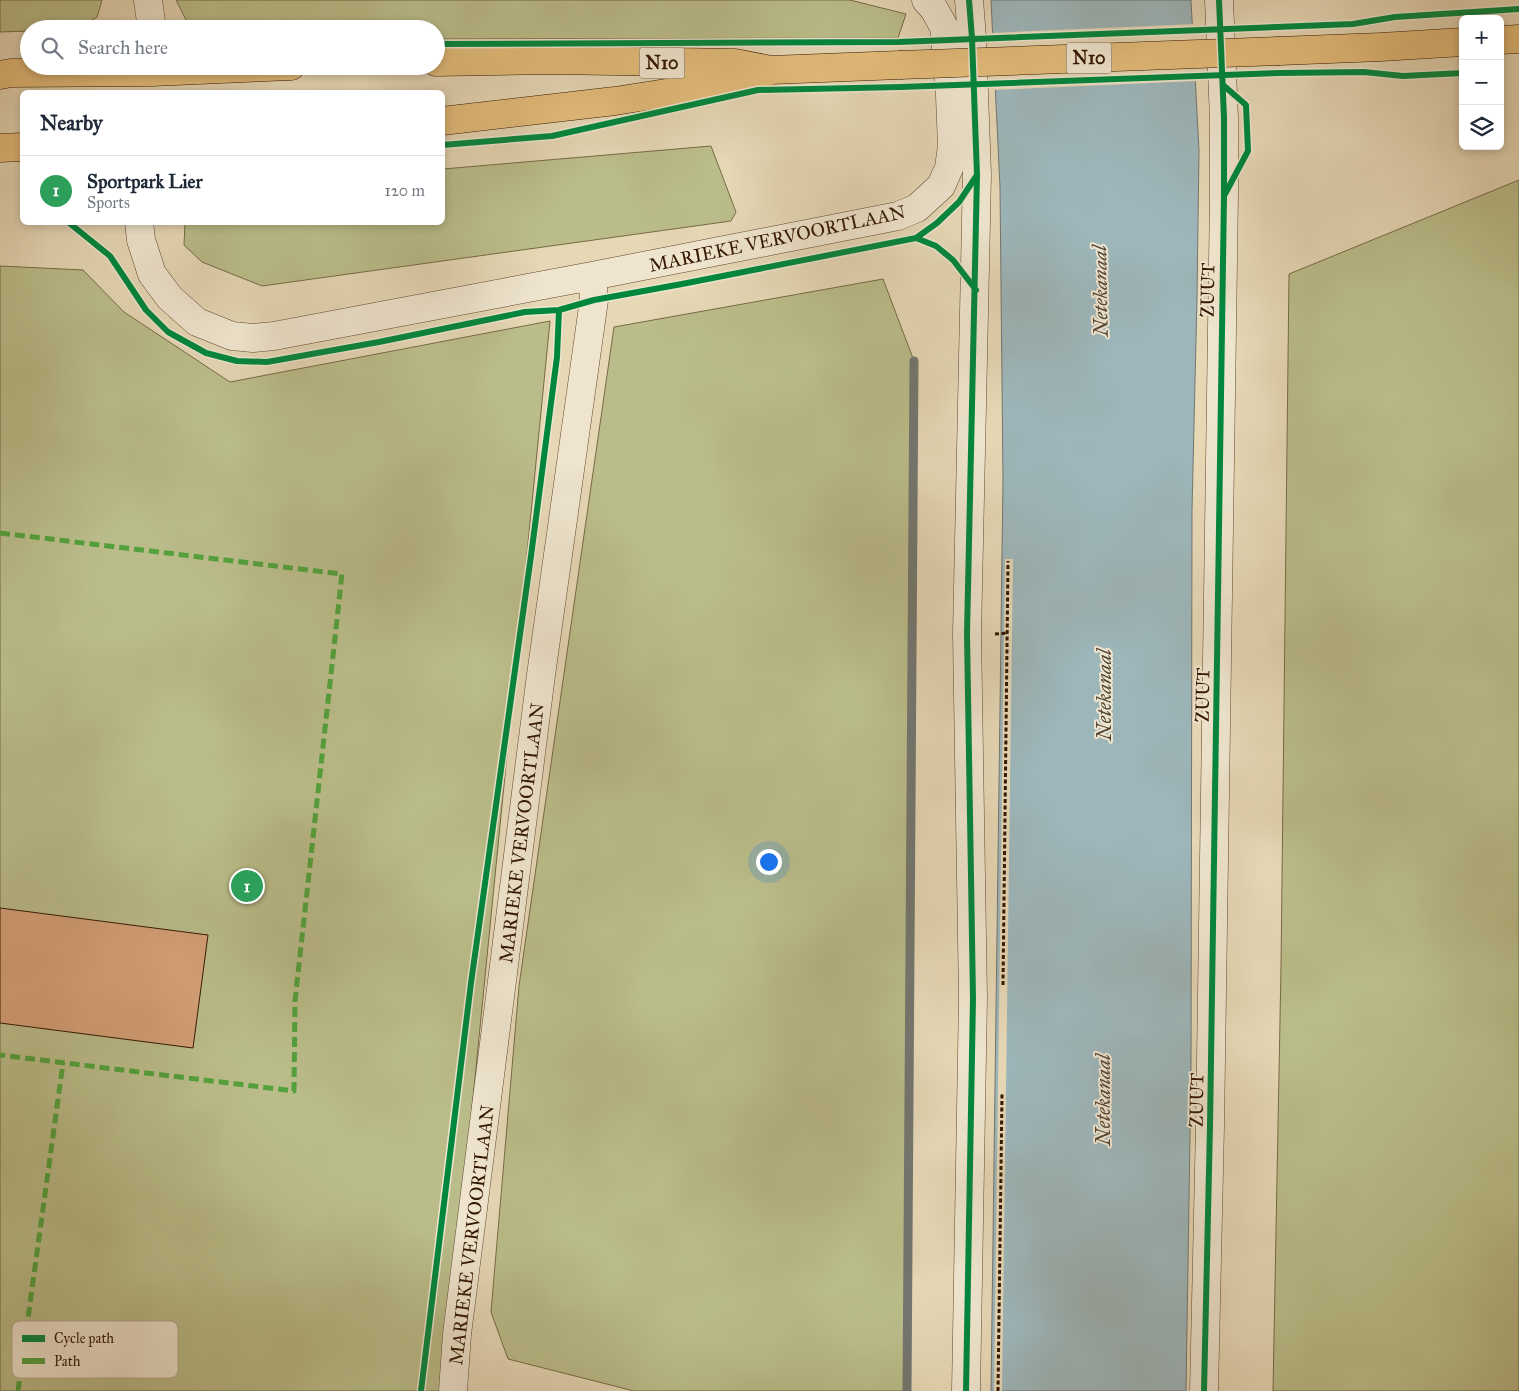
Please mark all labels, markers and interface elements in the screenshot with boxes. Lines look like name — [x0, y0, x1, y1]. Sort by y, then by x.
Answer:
map controls — [1459, 15, 1504, 150]
button: + — [1459, 15, 1504, 60]
search box — [20, 20, 445, 75]
icon: search — [38, 34, 66, 62]
text: Search here — [78, 36, 168, 59]
road number: N10 — [1066, 42, 1112, 74]
road number: N10 — [640, 48, 684, 78]
button: − — [1459, 60, 1504, 105]
button: layers — [1459, 105, 1504, 150]
text: Nearby — [40, 110, 103, 136]
text: Sportpark Lier — [87, 170, 203, 193]
text: 1 — [53, 181, 59, 200]
text: 120 m — [385, 181, 425, 200]
text: Sports — [87, 193, 130, 212]
street label: MARIEKE VERVOORTLAAN — [647, 200, 908, 277]
water label: Netekanaal — [1087, 243, 1113, 338]
street label: ZUUT — [1196, 262, 1219, 318]
water label: Netekanaal — [1092, 648, 1116, 742]
street label: ZUUT — [1191, 667, 1214, 723]
street label: MARIEKE VERVOORTLAAN — [494, 702, 549, 964]
your location — [756, 849, 782, 875]
pin: 1 — [231, 867, 263, 905]
water label: Netekanaal — [1091, 1053, 1115, 1147]
street label: ZUUT — [1185, 1072, 1208, 1128]
street label: MARIEKE VERVOORTLAAN — [444, 1104, 499, 1366]
legend — [12, 1321, 178, 1378]
text: Cycle path — [54, 1330, 114, 1347]
text: Path — [54, 1353, 81, 1370]

